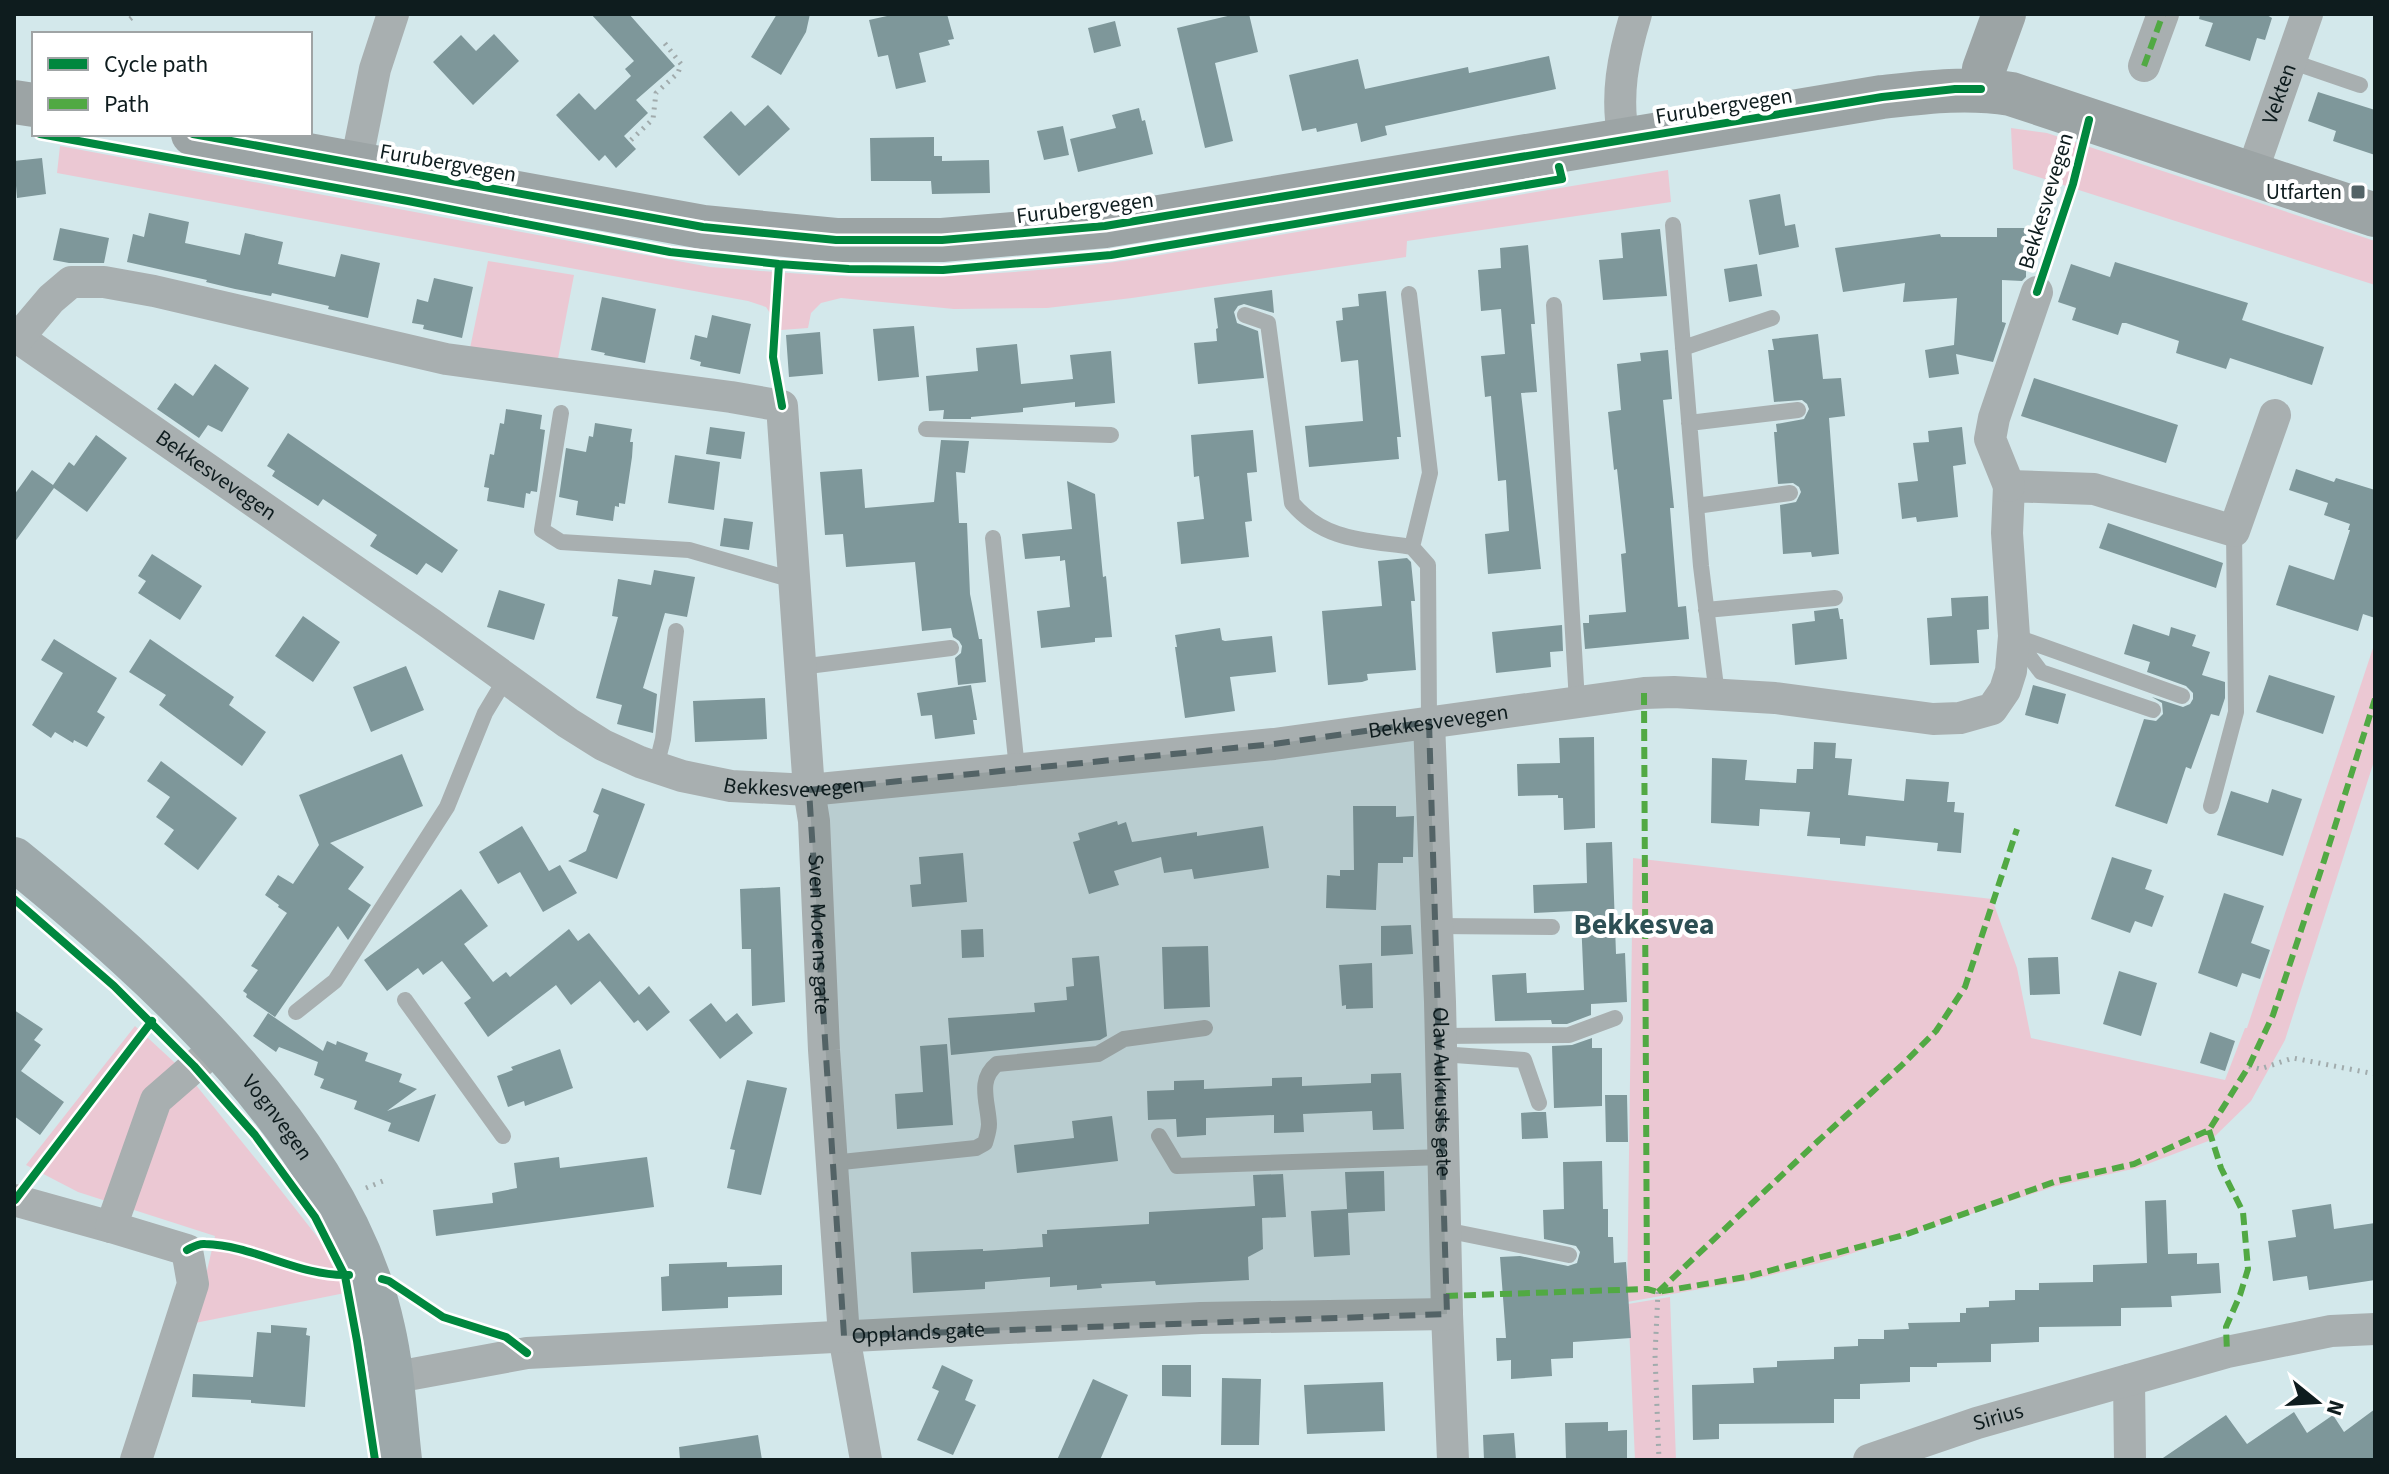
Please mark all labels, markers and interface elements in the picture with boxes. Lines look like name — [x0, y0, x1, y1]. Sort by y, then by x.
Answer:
legend — [32, 32, 312, 136]
text: Cycle path — [104, 47, 208, 82]
street label: Vekten — [2254, 59, 2305, 129]
street label: Furubergvegen — [1653, 79, 1795, 133]
text: Path — [104, 87, 150, 122]
street label: Bekkesvevegen — [2010, 129, 2082, 273]
street label: Furubergvegen — [377, 135, 519, 191]
place label: Utfarten — [2266, 176, 2342, 208]
marker: Utfarten — [2349, 183, 2367, 201]
street label: Furubergvegen — [1014, 184, 1156, 232]
street label: Bekkesvevegen — [149, 422, 283, 529]
street label: Bekkesvevegen — [1366, 696, 1511, 747]
street label: Bekkesvevegen — [721, 769, 866, 806]
street label: Sven Morens gate — [799, 853, 838, 1015]
district label: Bekkesvea — [1573, 903, 1715, 946]
street label: Olav Aukrusts gate — [1424, 1007, 1460, 1177]
street label: Vognvegen — [234, 1067, 321, 1167]
street label: Opplands gate — [851, 1313, 986, 1352]
north arrow — [2277, 1362, 2357, 1442]
street label: Sirius — [1969, 1395, 2027, 1439]
text: N — [2318, 1396, 2353, 1420]

